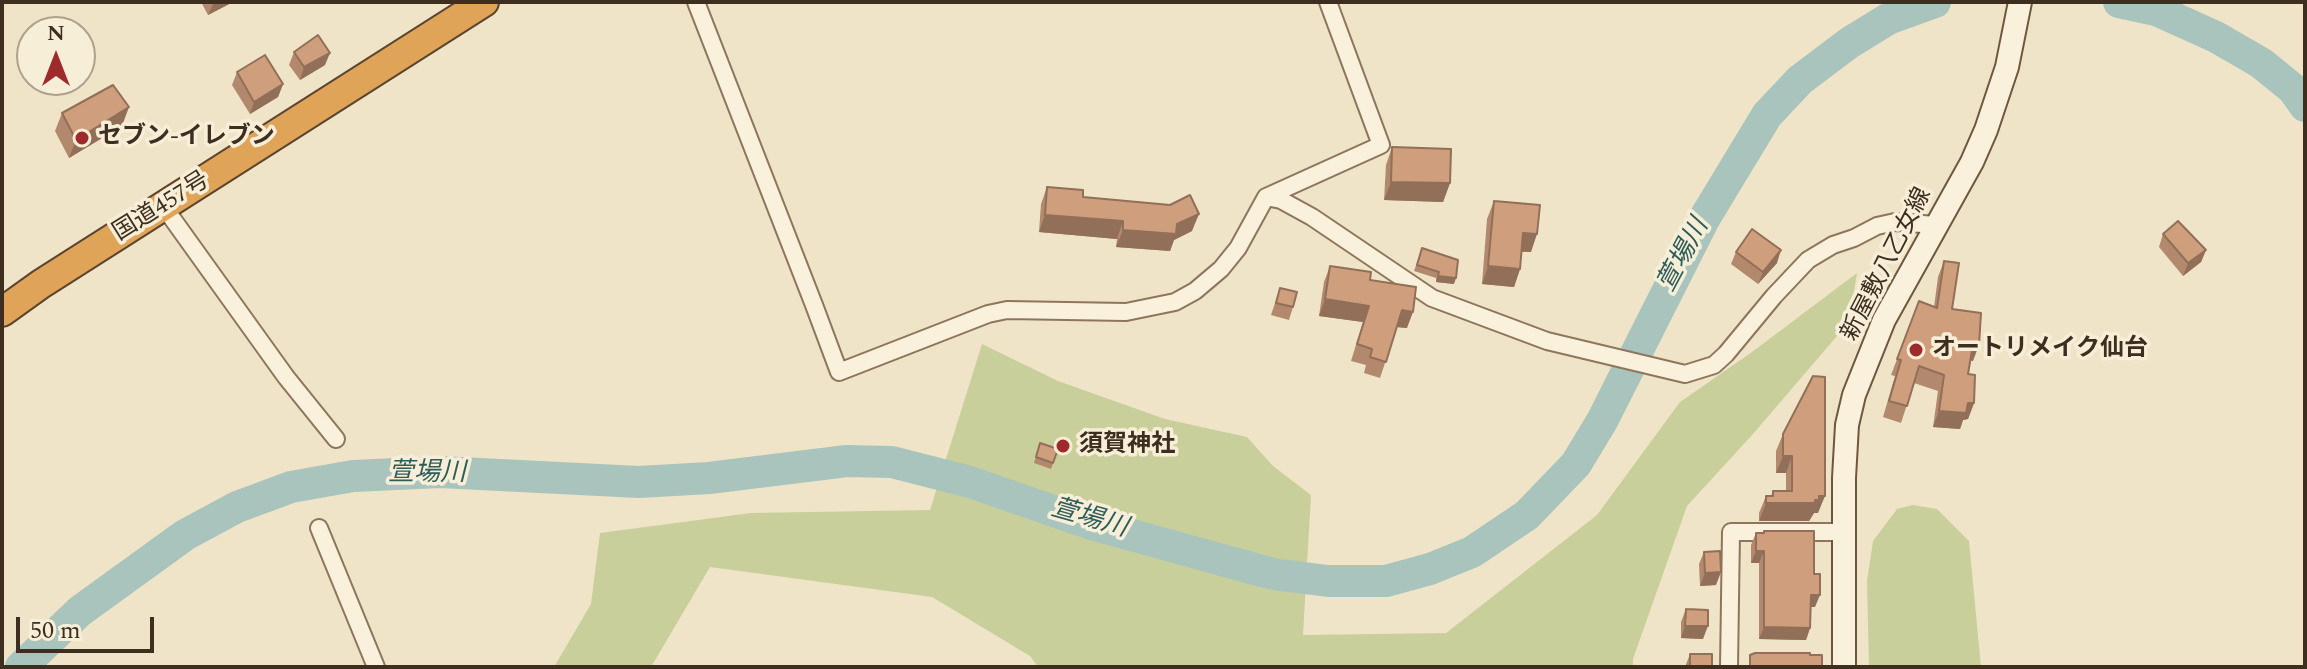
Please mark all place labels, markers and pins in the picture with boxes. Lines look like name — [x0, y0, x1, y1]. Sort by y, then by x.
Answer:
place label: セブン-イレブン — [98, 124, 275, 152]
marker: セブン-イレブン — [73, 129, 91, 147]
place label: オートリメイク仙台 — [1932, 336, 2148, 364]
marker: オートリメイク仙台 — [1907, 341, 1925, 359]
place label: 須賀神社 — [1079, 432, 1175, 460]
marker: 須賀神社 — [1054, 437, 1072, 455]

